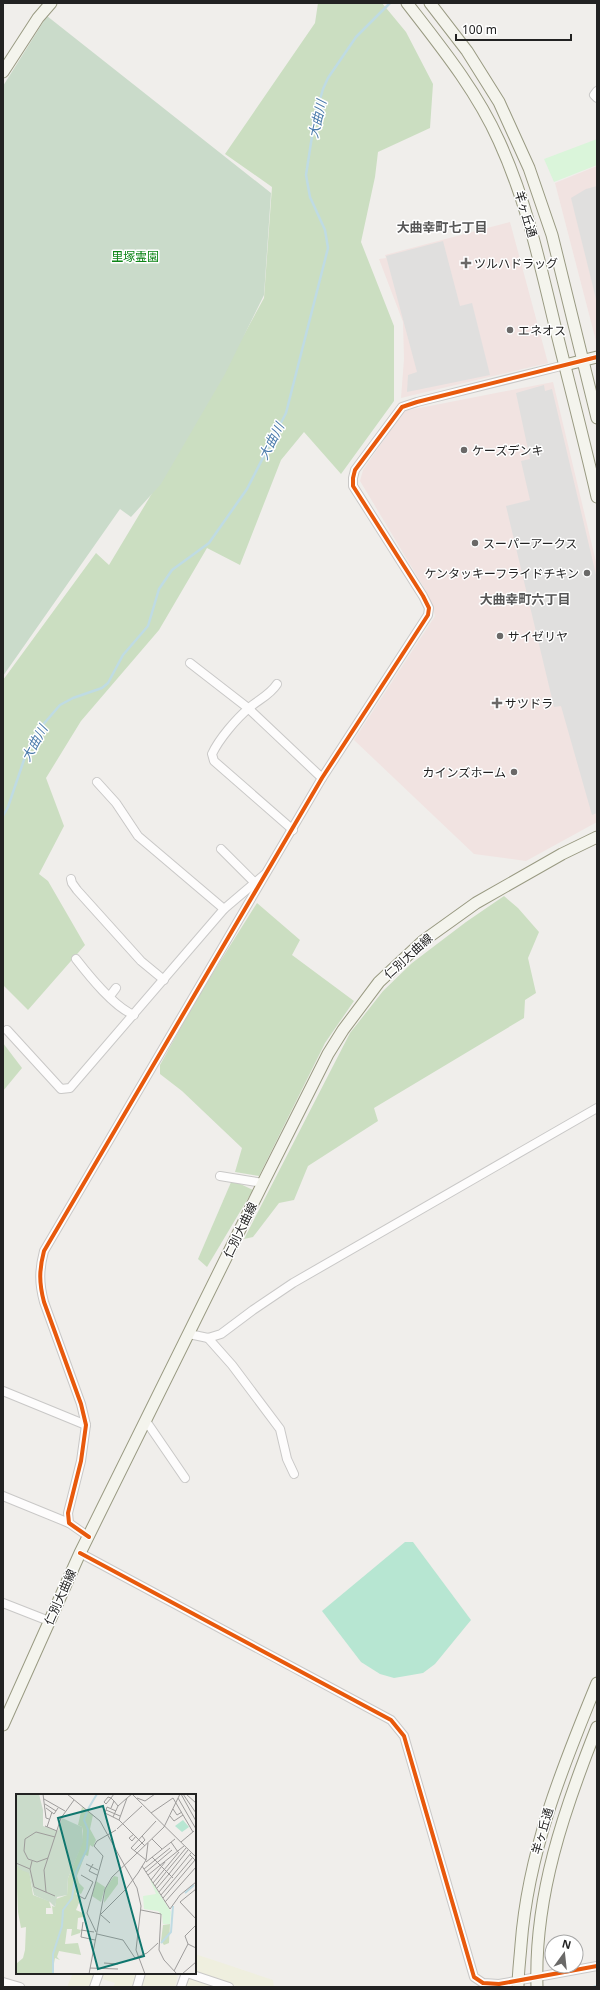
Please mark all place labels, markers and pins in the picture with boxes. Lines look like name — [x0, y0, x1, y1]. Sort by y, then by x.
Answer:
place label: ツルハドラッグ — [474, 255, 558, 272]
marker: ツルハドラッグ — [461, 258, 471, 268]
place label: エネオス — [518, 322, 566, 339]
marker: エネオス — [505, 325, 515, 335]
place label: ケーズデンキ — [472, 442, 543, 459]
marker: ケーズデンキ — [459, 445, 469, 455]
place label: スーパーアークス — [483, 535, 577, 552]
marker: スーパーアークス — [470, 538, 480, 548]
place label: ケンタッキーフライドチキン — [424, 565, 579, 582]
marker: ケンタッキーフライドチキン — [582, 568, 592, 578]
place label: サイゼリヤ — [508, 628, 568, 645]
marker: サイゼリヤ — [495, 631, 505, 641]
place label: サツドラ — [505, 695, 553, 712]
marker: サツドラ — [492, 698, 502, 708]
place label: カインズホーム — [423, 764, 506, 781]
marker: カインズホーム — [509, 767, 519, 777]

